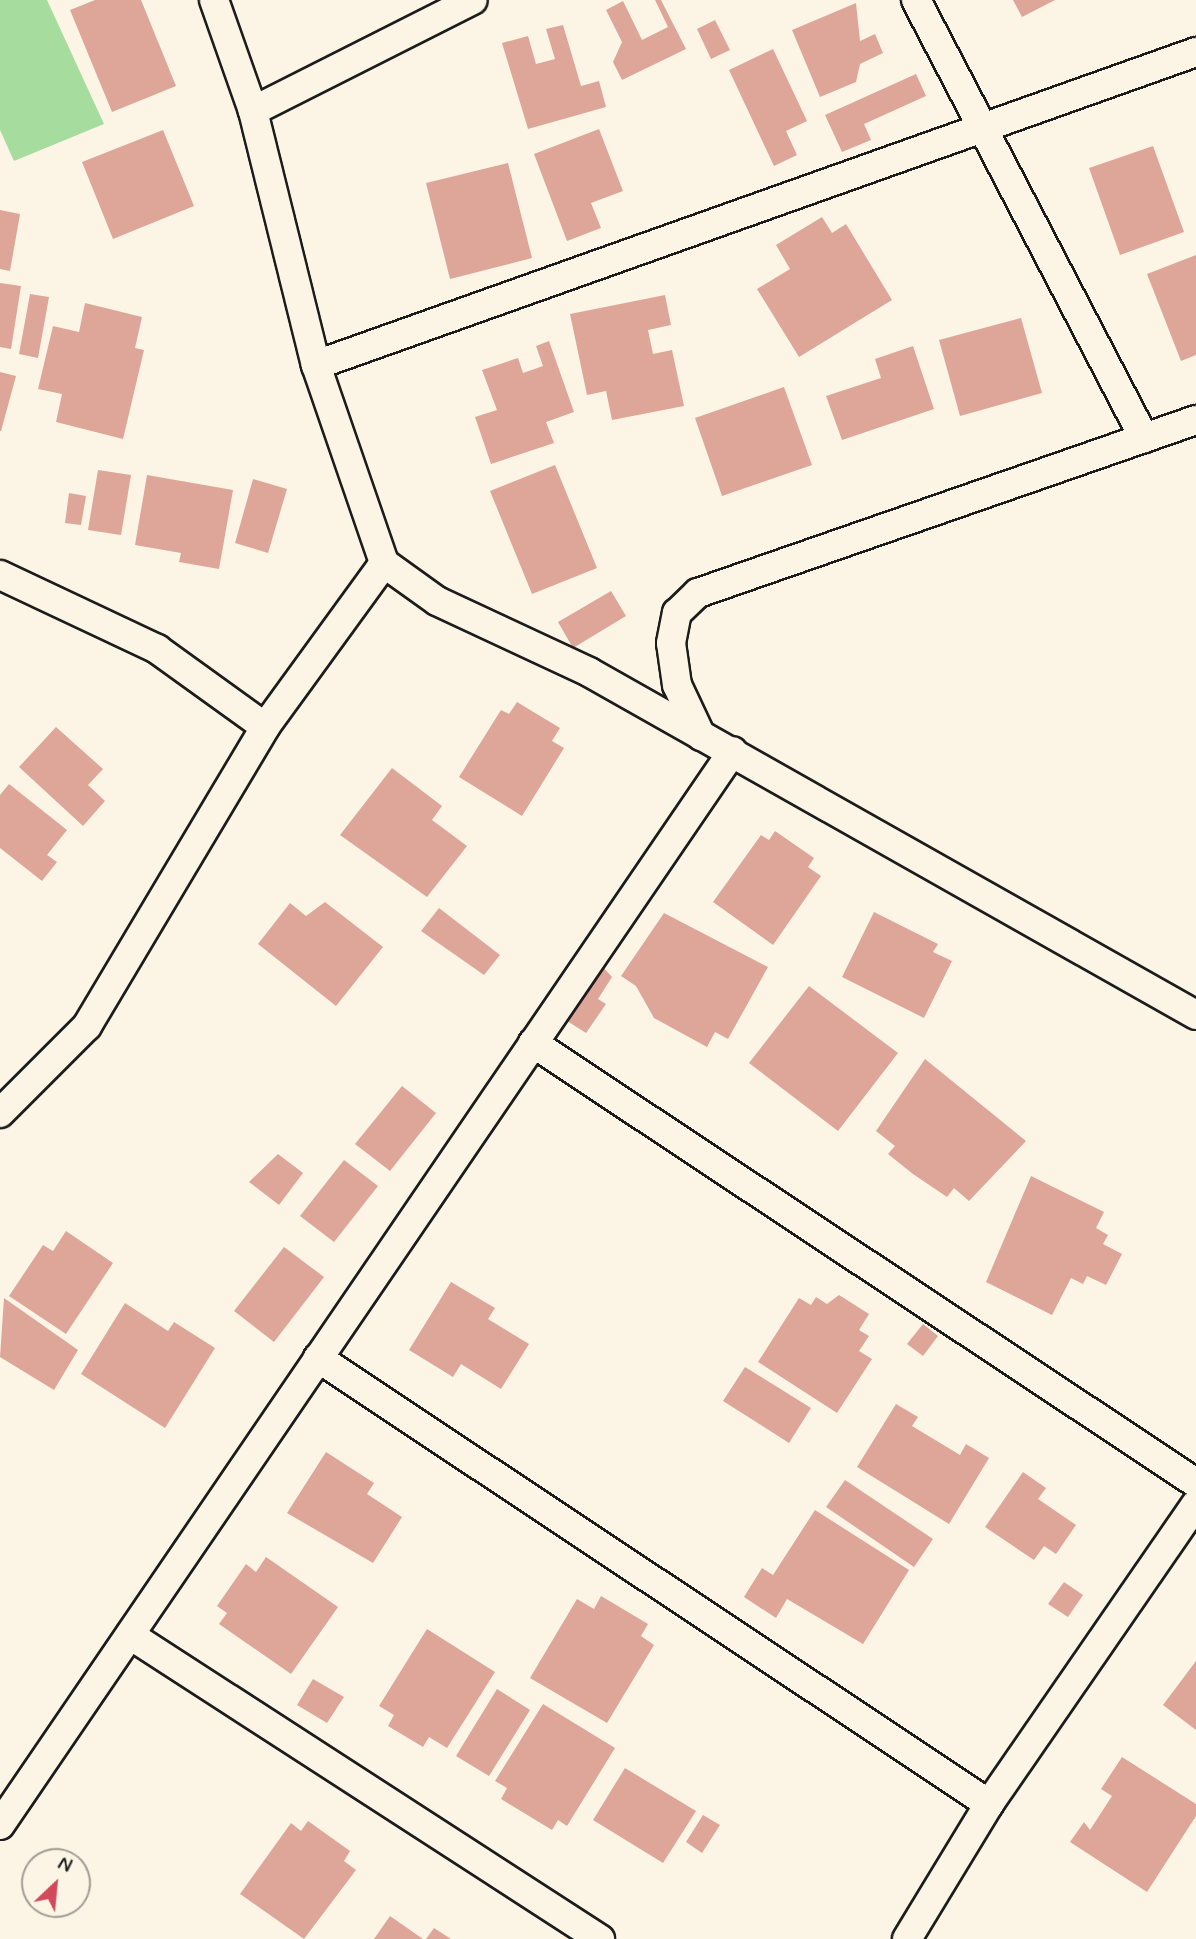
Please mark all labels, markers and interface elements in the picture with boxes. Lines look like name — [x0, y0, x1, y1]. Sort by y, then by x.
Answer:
north arrow — [21, 1848, 91, 1918]
text: N — [53, 1851, 76, 1879]

